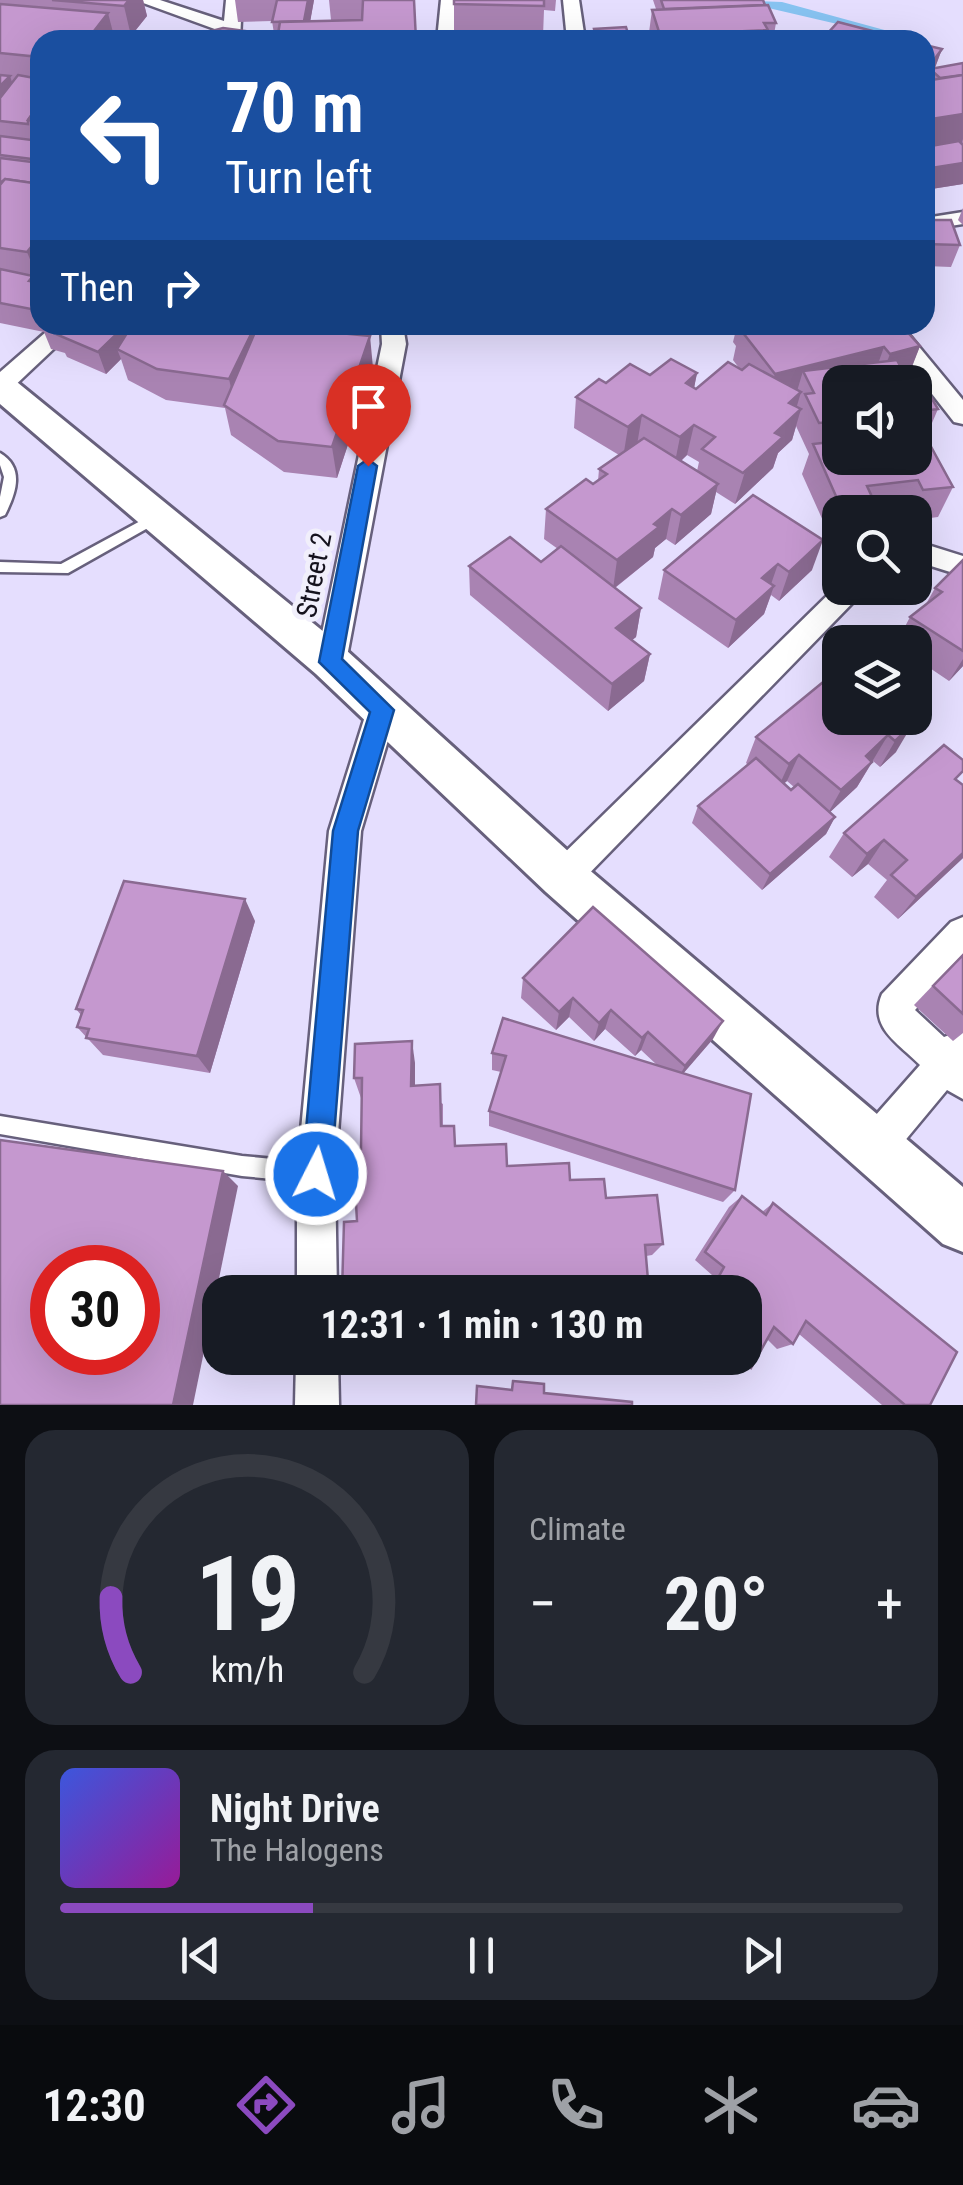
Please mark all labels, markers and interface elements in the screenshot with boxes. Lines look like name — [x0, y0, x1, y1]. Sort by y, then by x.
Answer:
text: 70 m — [225, 67, 364, 149]
icon: left — [60, 70, 190, 200]
text: Turn left — [225, 151, 373, 204]
icon: right — [154, 260, 209, 315]
text: Then — [60, 266, 134, 310]
pin — [326, 364, 411, 467]
map controls — [822, 365, 932, 735]
button: sound — [822, 365, 932, 475]
icon: arrive — [341, 379, 396, 434]
button: search — [822, 495, 932, 605]
street label: Street 2 — [290, 530, 338, 620]
button: layers — [822, 625, 932, 735]
position arrow — [264, 1122, 368, 1226]
speed limit sign: 30 — [30, 1245, 160, 1375]
text: 12:31 · 1 min · 130 m — [321, 1303, 643, 1347]
text: Climate — [529, 1510, 626, 1548]
text: 19 — [194, 1534, 300, 1655]
text: 20° — [664, 1560, 769, 1648]
text: − — [529, 1572, 557, 1636]
text: + — [876, 1572, 903, 1636]
text: km/h — [210, 1649, 284, 1691]
text: Night Drive — [210, 1787, 380, 1831]
text: The Halogens — [210, 1831, 384, 1869]
icon: previous — [173, 1928, 228, 1983]
icon: pause — [454, 1928, 509, 1983]
icon: next — [735, 1928, 790, 1983]
icon: directions — [231, 2070, 301, 2140]
icon: music — [386, 2070, 456, 2140]
icon: phone — [541, 2070, 611, 2140]
icon: climate — [696, 2070, 766, 2140]
icon: car — [851, 2070, 921, 2140]
text: 12:30 — [42, 2079, 146, 2132]

